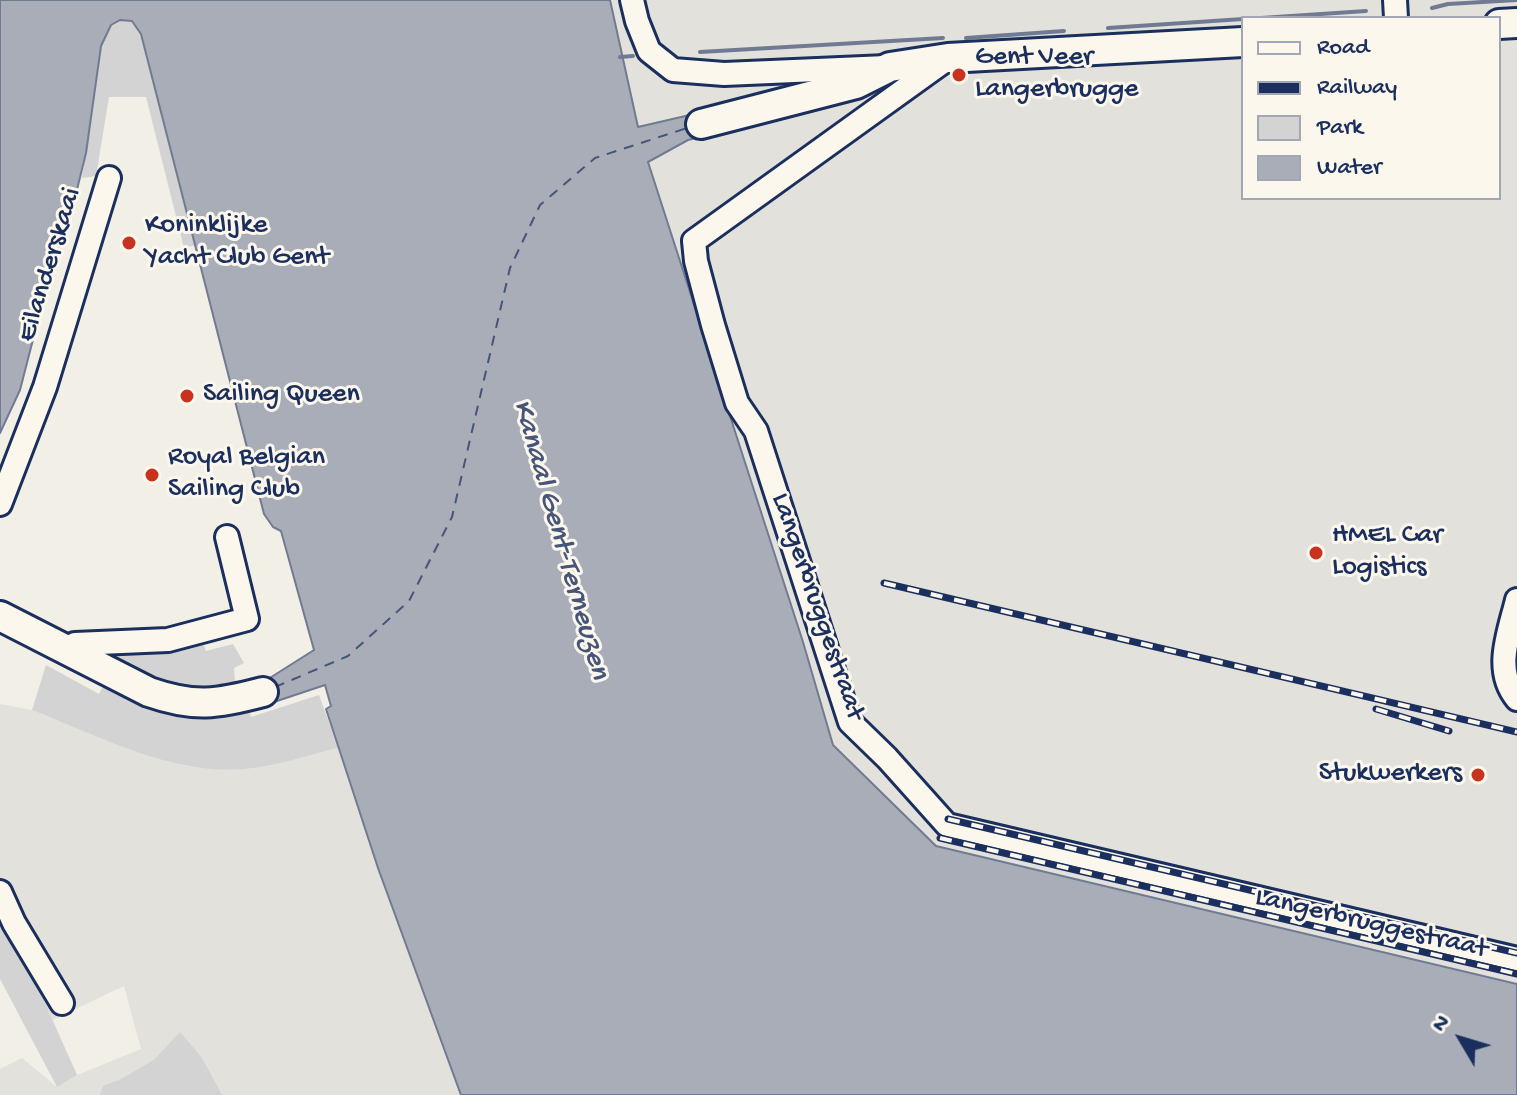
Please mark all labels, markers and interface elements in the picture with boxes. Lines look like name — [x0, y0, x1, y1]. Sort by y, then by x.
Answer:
legend — [1241, 16, 1501, 200]
text: Road — [1317, 34, 1369, 63]
place label: Gent Veer Langerbrugge — [975, 42, 1139, 108]
marker: Gent Veer Langerbrugge — [950, 66, 968, 84]
text: Railway — [1317, 74, 1397, 103]
text: Park — [1317, 114, 1363, 143]
text: Water — [1317, 154, 1381, 183]
street label: Eilanderskaai — [12, 184, 90, 346]
place label: Koninklijke Yacht Club Gent — [145, 210, 329, 276]
marker: Koninklijke Yacht Club Gent — [120, 234, 138, 252]
place label: Sailing Queen — [203, 379, 360, 413]
marker: Sailing Queen — [178, 387, 196, 405]
water label: Kanaal Gent-Terneuzen — [502, 396, 616, 684]
place label: Royal Belgian Sailing Club — [168, 442, 325, 508]
marker: Royal Belgian Sailing Club — [143, 466, 161, 484]
street label: Langerbruggestraat — [761, 489, 871, 725]
place label: HMEL Car Logistics — [1332, 520, 1442, 586]
marker: HMEL Car Logistics — [1307, 544, 1325, 562]
place label: Stukwerkers — [1319, 758, 1462, 792]
marker: Stukwerkers — [1469, 766, 1487, 784]
street label: Langerbruggestraat — [1251, 882, 1491, 968]
north arrow — [1421, 999, 1501, 1079]
text: N — [1427, 1011, 1457, 1038]

